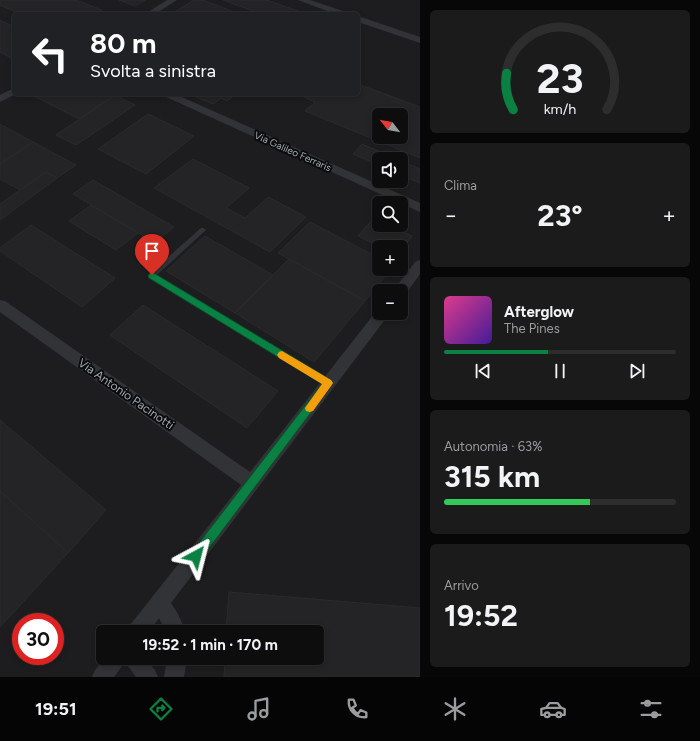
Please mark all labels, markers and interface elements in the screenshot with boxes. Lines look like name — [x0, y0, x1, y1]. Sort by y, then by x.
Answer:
text: 80 m — [90, 26, 156, 60]
icon: left — [24, 28, 76, 80]
text: 23 — [536, 53, 584, 103]
text: Svolta a sinistra — [90, 60, 216, 82]
text: km/h — [544, 99, 576, 117]
north arrow — [372, 108, 408, 144]
map controls — [372, 108, 408, 320]
street label: Via Galileo Ferraris — [252, 129, 334, 174]
button: sound — [372, 152, 408, 188]
text: Clima — [444, 178, 477, 193]
button: search — [372, 196, 408, 232]
text: 23° — [537, 197, 583, 234]
text: − — [444, 202, 458, 229]
text: + — [662, 202, 676, 229]
pin — [135, 234, 169, 275]
icon: arrive — [141, 240, 163, 262]
button: + — [372, 240, 408, 276]
button: − — [372, 284, 408, 320]
text: Afterglow — [504, 303, 574, 321]
text: The Pines — [504, 321, 560, 336]
street label: Via Antonio Pacinotti — [75, 356, 177, 432]
icon: previous — [472, 360, 494, 382]
icon: pause — [549, 360, 571, 382]
icon: next — [626, 360, 648, 382]
text: Autonomia · 63% — [444, 439, 542, 454]
text: 315 km — [444, 458, 540, 495]
position arrow — [175, 535, 217, 577]
text: Arrivo — [444, 578, 479, 593]
text: 19:52 — [444, 597, 518, 634]
speed limit sign: 30 — [12, 613, 64, 665]
text: 19:52 · 1 min · 170 m — [142, 636, 278, 654]
icon: directions — [147, 695, 175, 723]
icon: music — [245, 695, 273, 723]
icon: phone — [343, 695, 371, 723]
icon: climate — [441, 695, 469, 723]
icon: car — [539, 695, 567, 723]
icon: filters — [637, 695, 665, 723]
text: 19:51 — [35, 698, 77, 720]

